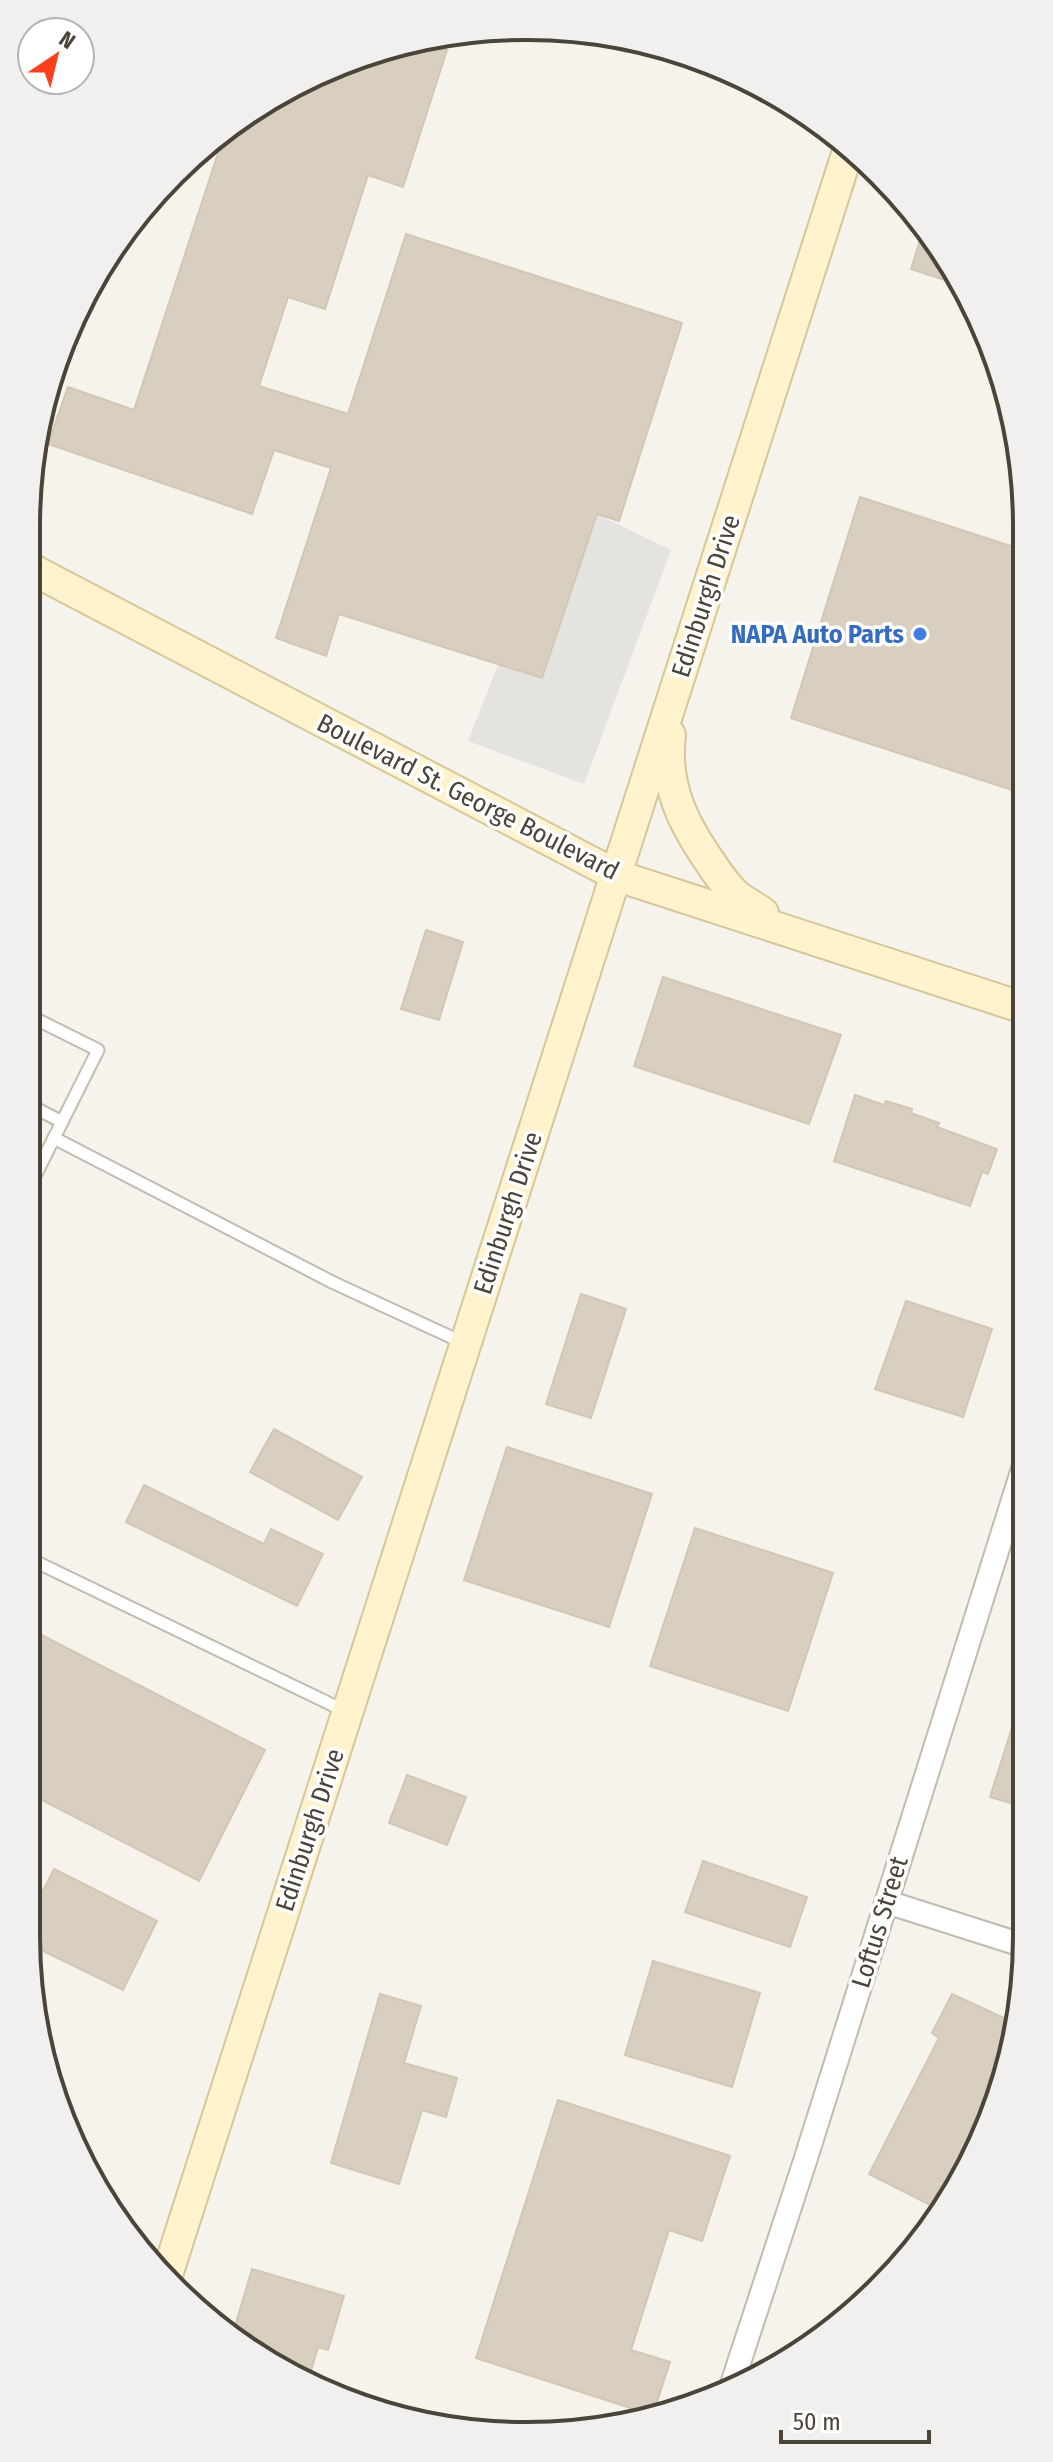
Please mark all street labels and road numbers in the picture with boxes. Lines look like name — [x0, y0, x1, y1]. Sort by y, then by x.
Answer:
street label: Edinburgh Drive — [665, 511, 747, 681]
street label: Boulevard St. George Boulevard — [312, 707, 624, 887]
street label: Edinburgh Drive — [467, 1128, 549, 1298]
street label: Edinburgh Drive — [269, 1745, 351, 1915]
street label: Loftus Street — [845, 1852, 915, 1991]

